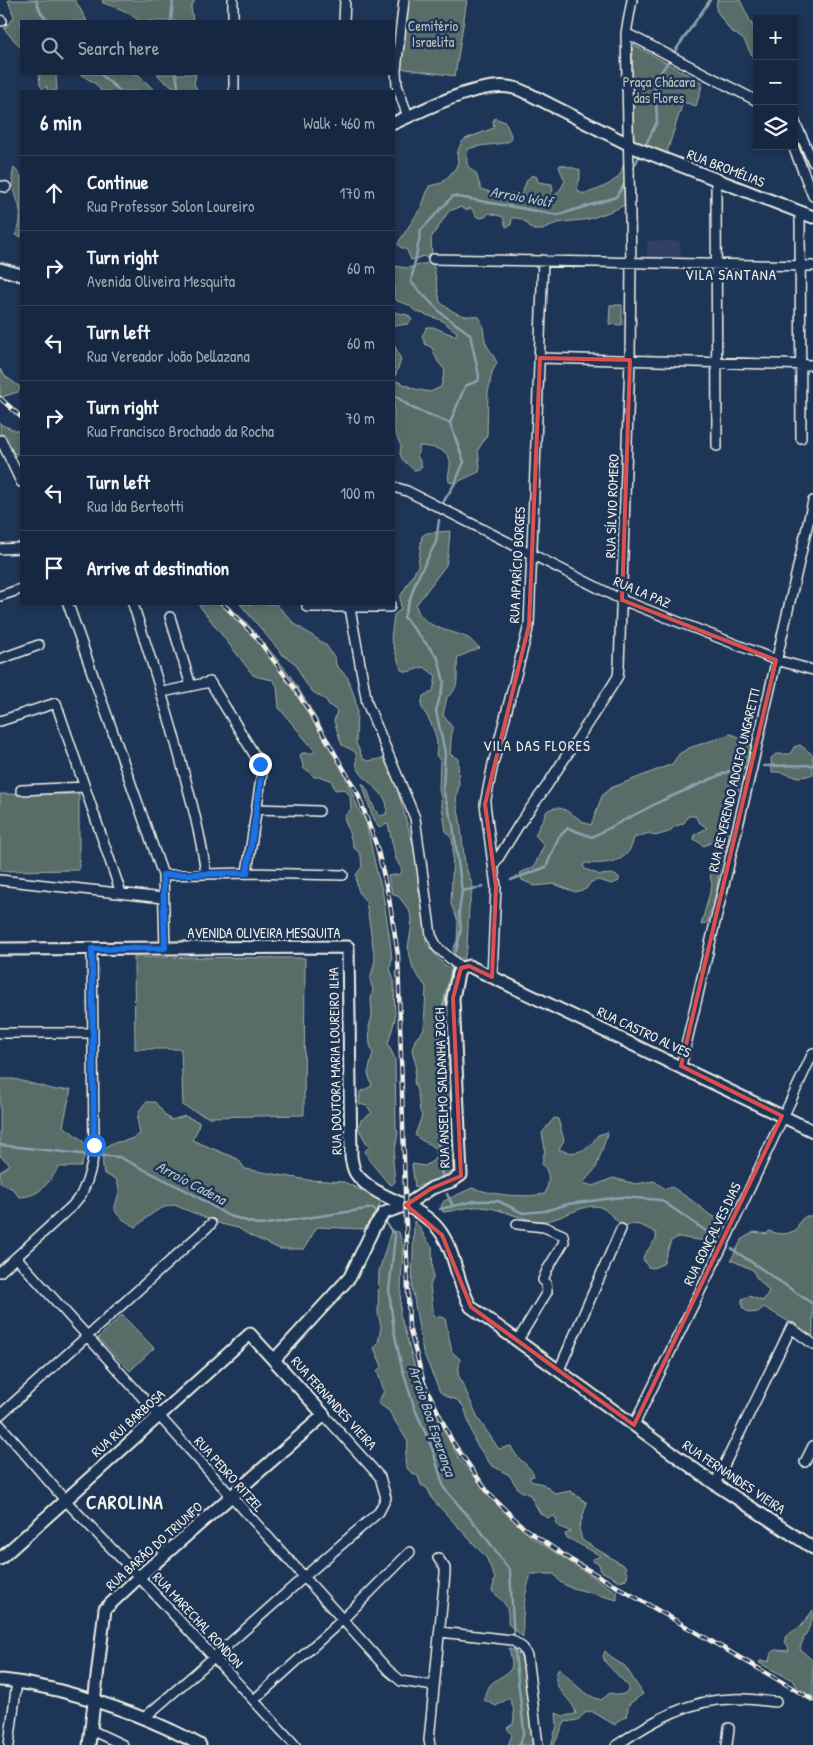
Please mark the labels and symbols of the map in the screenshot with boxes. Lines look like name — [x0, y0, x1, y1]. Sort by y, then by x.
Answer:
park label: Cemitério Israelita — [408, 16, 459, 51]
park label: Praça Chácara das Flores — [623, 72, 696, 107]
street label: RUA BROMÉLIAS — [685, 144, 768, 191]
water label: Arroio Wolf — [489, 181, 556, 213]
district label: VILA SANTANA — [685, 264, 777, 285]
street label: RUA SÍLVIO ROMERO — [600, 453, 623, 558]
street label: RUA APARÍCIO BORGES — [504, 506, 529, 624]
street label: RUA LA PAZ — [611, 571, 674, 612]
street label: RUA REVERENDO ADOLFO UNGARETTI — [703, 686, 764, 874]
district label: VILA DAS FLORES — [483, 735, 591, 756]
route end — [249, 753, 272, 776]
street label: AVENIDA OLIVEIRA MESQUITA — [188, 923, 341, 942]
street label: RUA DOUTORA MARIA LOUREIRO ILHA — [323, 967, 346, 1155]
street label: RUA CASTRO ALVES — [594, 1001, 695, 1062]
street label: RUA ANSELMO SALDANHA ZOCH — [429, 1007, 454, 1169]
route start — [83, 1134, 106, 1157]
water label: Arroio Cadena — [153, 1155, 232, 1211]
street label: RUA GONÇALVES DIAS — [678, 1178, 745, 1289]
street label: RUA FERNANDES VIEIRA — [287, 1352, 382, 1454]
water label: Arroio Boa Esperança — [404, 1363, 462, 1481]
street label: RUA RUI BARBOSA — [87, 1384, 169, 1461]
street label: RUA PEDRO RITZEL — [190, 1432, 268, 1516]
street label: RUA FERNANDES VIEIRA — [679, 1435, 789, 1518]
district label: CAROLINA — [86, 1489, 164, 1515]
street label: RUA BARÃO DO TRIUNFO — [101, 1497, 206, 1594]
street label: RUA MARECHAL RONDON — [149, 1568, 248, 1672]

